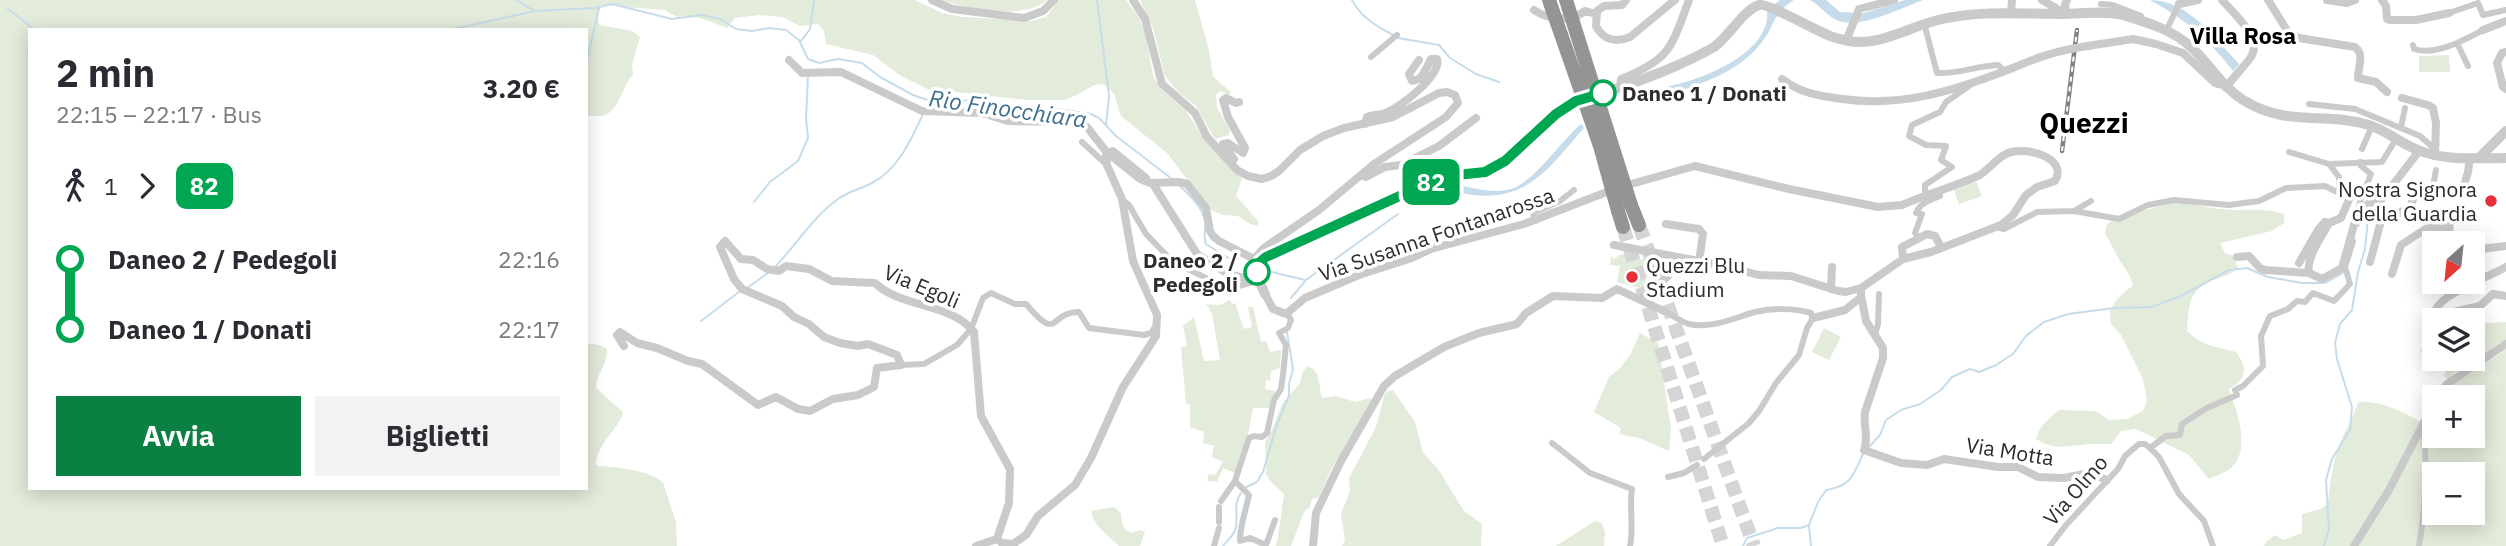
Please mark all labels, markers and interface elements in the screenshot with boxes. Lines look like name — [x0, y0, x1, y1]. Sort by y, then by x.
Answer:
district label: Villa Rosa — [2190, 20, 2296, 50]
text: 2 min — [56, 48, 155, 97]
text: 3.20 € — [483, 71, 560, 105]
place label: Daneo 1 / Donati — [1622, 79, 1787, 107]
marker: Daneo 1 / Donati — [1590, 80, 1616, 106]
water label: Rio Finocchiara — [927, 82, 1089, 134]
text: 22:15 – 22:17 · Bus — [56, 99, 262, 129]
district label: Quezzi — [2039, 104, 2129, 141]
line badge: 82 — [1400, 159, 1462, 205]
text: 82 — [1417, 166, 1445, 198]
icon: walk — [56, 167, 94, 205]
icon: forward — [128, 167, 166, 205]
text: 82 — [190, 170, 219, 202]
text: 1 — [104, 171, 118, 201]
place label: Nostra Signora della Guardia — [2338, 175, 2477, 227]
street label: Via Susanna Fontanarossa — [1315, 180, 1557, 288]
marker: Nostra Signora della Guardia — [2483, 193, 2499, 209]
north arrow — [2422, 231, 2485, 294]
map controls — [2422, 231, 2485, 525]
text: Daneo 2 / Pedegoli — [108, 242, 337, 276]
text: 22:16 — [498, 244, 560, 274]
place label: Daneo 2 / Pedegoli — [1143, 246, 1238, 298]
place label: Quezzi Blu Stadium — [1646, 251, 1745, 303]
street label: Via Egoli — [880, 257, 964, 315]
marker: Daneo 2 / Pedegoli — [1244, 259, 1270, 285]
marker: Quezzi Blu Stadium — [1624, 269, 1640, 285]
button: layers — [2422, 308, 2485, 371]
text: Daneo 1 / Donati — [108, 312, 312, 346]
text: 22:17 — [498, 314, 560, 344]
button: + — [2422, 385, 2485, 448]
button: Avvia — [56, 396, 301, 476]
button: Biglietti — [315, 396, 560, 476]
street label: Via Motta — [1964, 430, 2056, 472]
street label: Via Olmo — [2037, 449, 2113, 531]
button: − — [2422, 462, 2485, 525]

